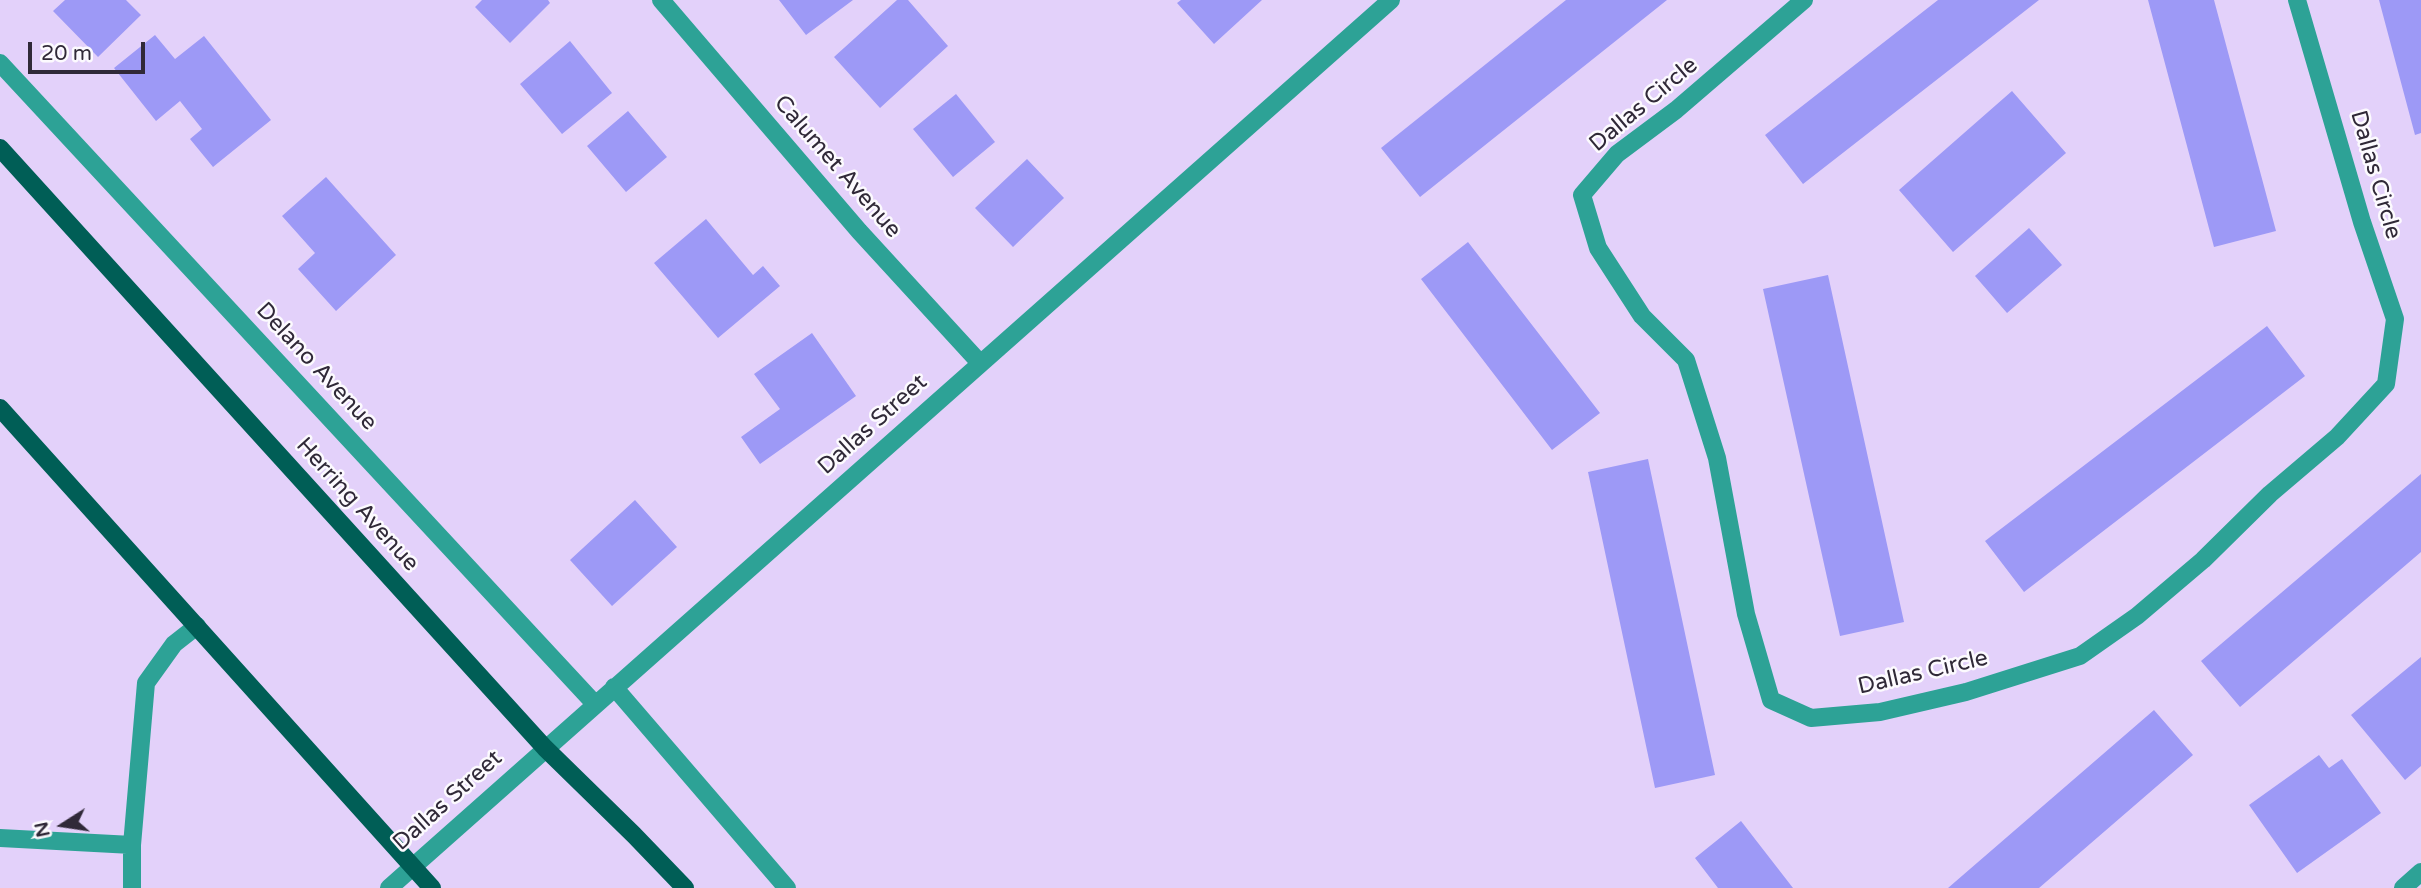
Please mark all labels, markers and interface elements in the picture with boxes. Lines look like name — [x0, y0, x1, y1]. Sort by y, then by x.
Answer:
scale bar — [32, 28, 149, 72]
text: 20 m — [41, 41, 92, 66]
street label: Dallas Circle — [1584, 52, 1704, 158]
street label: Calumet Avenue — [768, 90, 906, 244]
street label: Dallas Circle — [2343, 107, 2407, 243]
street label: Delano Avenue — [250, 297, 382, 437]
street label: Dallas Street — [813, 369, 933, 481]
street label: Herring Avenue — [290, 433, 424, 577]
street label: Dallas Circle — [1855, 645, 1991, 701]
street label: Dallas Street — [388, 745, 508, 857]
north arrow — [28, 790, 98, 860]
text: N — [30, 820, 55, 839]

